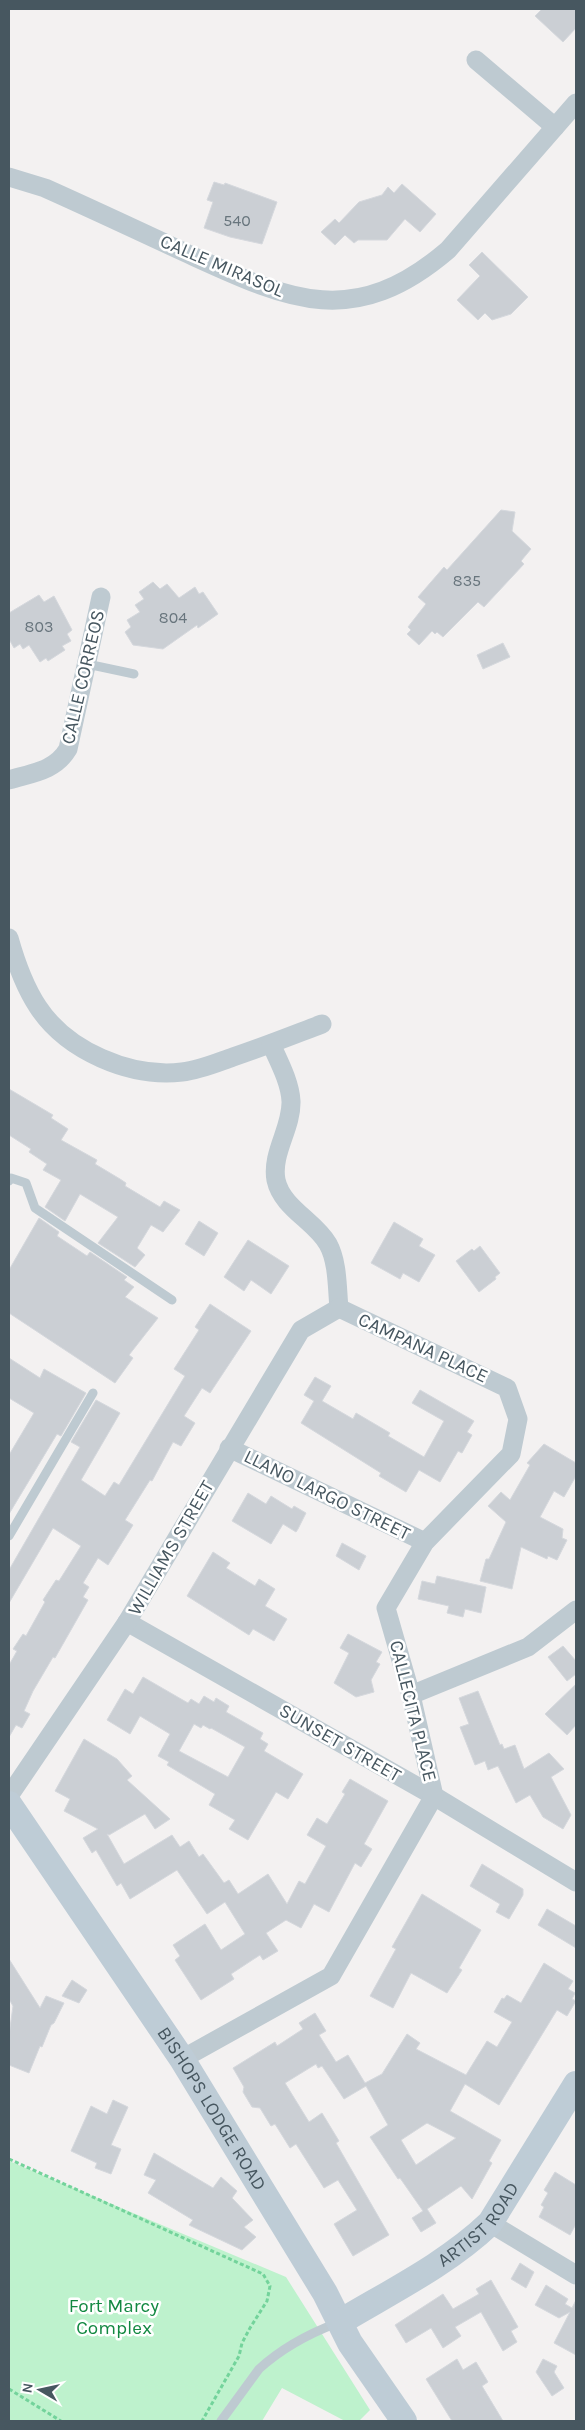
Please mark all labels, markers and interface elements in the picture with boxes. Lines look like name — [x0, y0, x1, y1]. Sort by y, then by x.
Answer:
house number: 540 — [223, 211, 251, 230]
street label: CALLE MIRASOL — [157, 230, 287, 302]
house number: 835 — [453, 571, 481, 590]
street label: CALLE CORREOS — [57, 608, 109, 746]
house number: 804 — [159, 608, 187, 627]
house number: 803 — [25, 617, 53, 636]
street label: CAMPANA PLACE — [355, 1308, 491, 1388]
street label: LLANO LARGO STREET — [240, 1445, 414, 1545]
street label: WILLIAMS STREET — [123, 1476, 219, 1619]
street label: CALLECITA PLACE — [385, 1638, 441, 1784]
street label: SUNSET STREET — [275, 1699, 405, 1787]
street label: BISHOPS LODGE ROAD — [152, 2023, 271, 2195]
street label: ARTIST ROAD — [433, 2178, 524, 2272]
park label: Fort Marcy Complex — [69, 2295, 159, 2339]
north arrow — [15, 2365, 65, 2415]
text: N — [18, 2382, 37, 2394]

